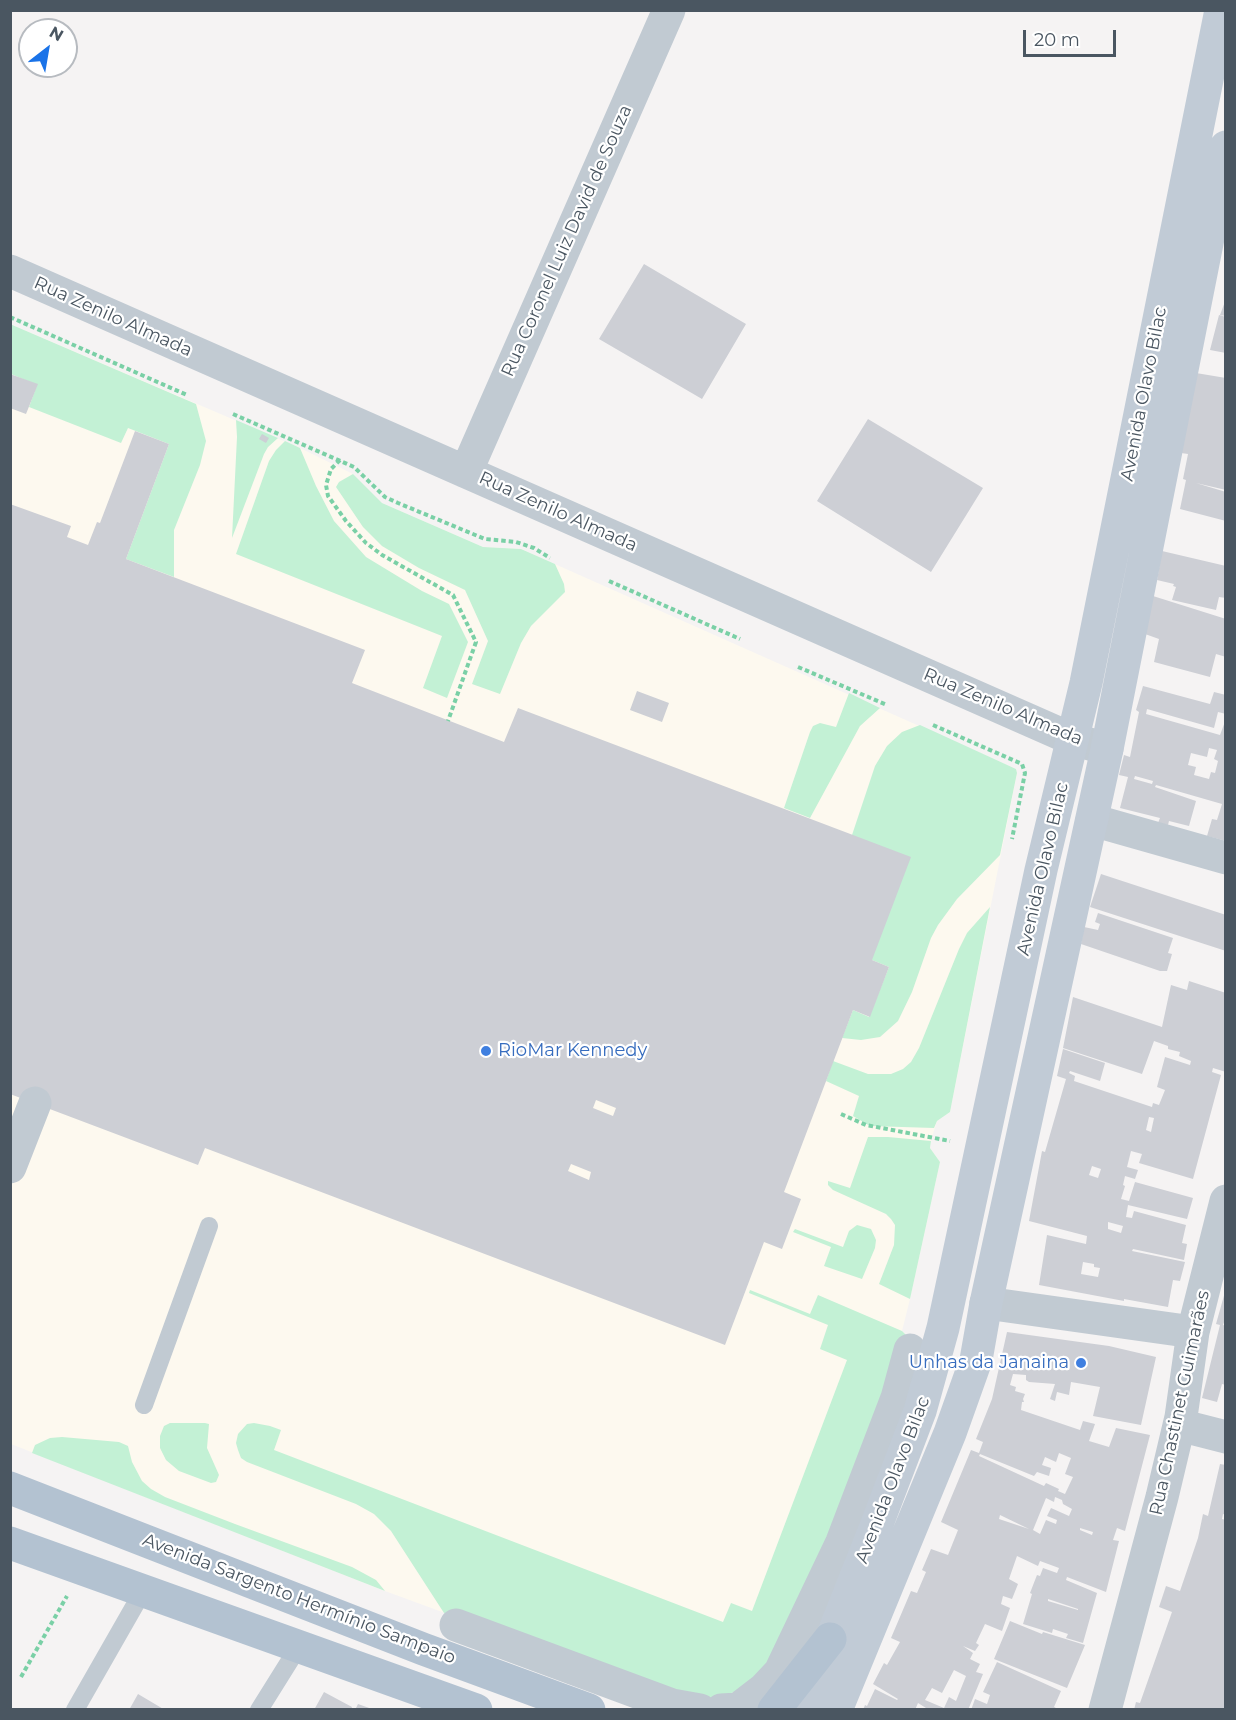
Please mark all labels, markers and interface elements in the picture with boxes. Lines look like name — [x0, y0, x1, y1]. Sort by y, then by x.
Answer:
north arrow — [18, 18, 78, 78]
scale bar — [1026, 18, 1119, 56]
text: N — [46, 22, 67, 45]
text: 20 m — [1034, 29, 1080, 51]
street label: Rua Coronel Luiz David de Souza — [497, 102, 637, 380]
street label: Rua Zenilo Almada — [31, 272, 195, 362]
street label: Avenida Olavo Bilac — [1116, 305, 1172, 483]
street label: Rua Zenilo Almada — [476, 467, 640, 557]
street label: Rua Zenilo Almada — [920, 664, 1086, 750]
street label: Avenida Olavo Bilac — [1013, 780, 1073, 958]
place label: RioMar Kennedy — [498, 1040, 647, 1062]
marker: RioMar Kennedy — [479, 1044, 493, 1058]
street label: Rua Chastinet Guimarães — [1146, 1289, 1214, 1517]
place label: Unhas da Janaina — [909, 1352, 1069, 1374]
marker: Unhas da Janaina — [1074, 1356, 1088, 1370]
street label: Avenida Olavo Bilac — [851, 1393, 935, 1567]
street label: Avenida Sargento Hermínio Sampaio — [139, 1529, 459, 1669]

